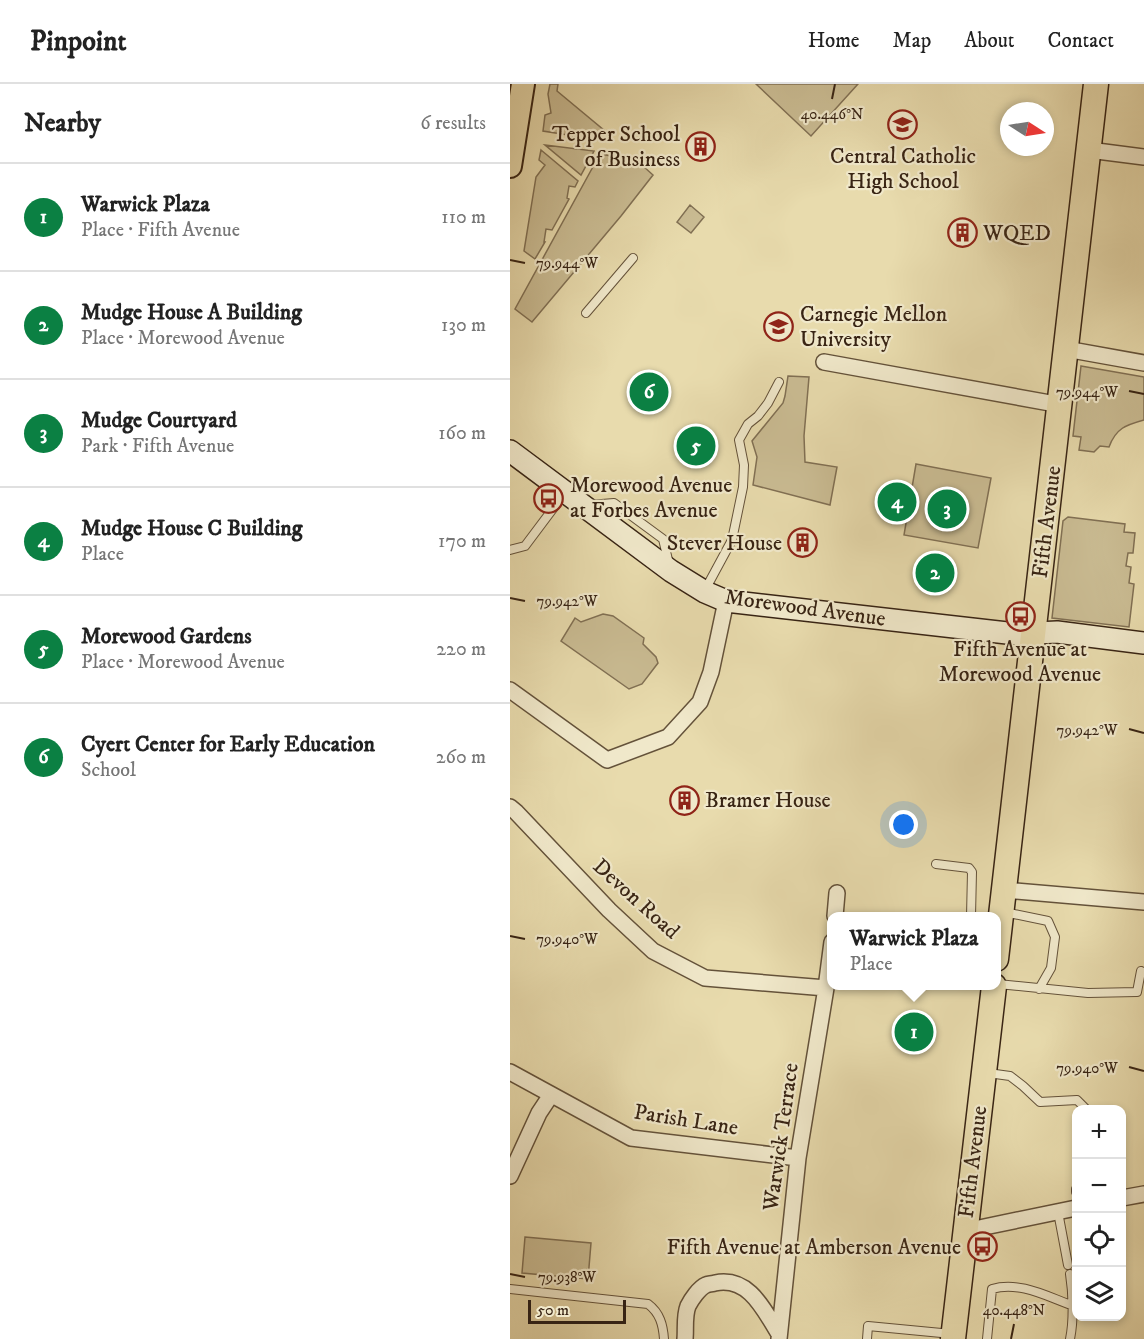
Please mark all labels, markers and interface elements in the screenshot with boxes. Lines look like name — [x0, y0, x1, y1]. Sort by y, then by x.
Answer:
text: Pinpoint — [30, 24, 126, 59]
text: Home — [808, 28, 860, 54]
text: Map — [893, 28, 931, 54]
text: About — [964, 28, 1015, 54]
text: Contact — [1048, 28, 1114, 54]
north arrow — [1000, 102, 1054, 156]
text: 40.446°N — [801, 105, 863, 124]
text: Nearby — [24, 107, 101, 140]
school or university icon: Central Catholic High School — [887, 108, 919, 140]
text: 6 results — [420, 111, 486, 136]
place label: Tepper School of Business — [552, 121, 680, 173]
building icon: Tepper School of Business — [685, 131, 717, 163]
place label: Central Catholic High School — [830, 143, 976, 195]
text: Warwick Plaza — [81, 191, 210, 218]
text: 1 — [40, 205, 47, 230]
text: 110 m — [441, 205, 486, 230]
building icon: WQED — [946, 217, 978, 249]
text: Place · Fifth Avenue — [81, 218, 240, 243]
place label: WQED — [982, 220, 1051, 247]
text: 79.944°W — [536, 254, 598, 273]
text: Mudge House A Building — [81, 299, 302, 326]
place label: Carnegie Mellon University — [800, 301, 948, 353]
school or university icon: Carnegie Mellon University — [763, 311, 795, 343]
text: 2 — [39, 313, 48, 338]
text: 130 m — [441, 313, 486, 338]
text: Place · Morewood Avenue — [81, 326, 285, 351]
pin: 6 — [630, 370, 668, 414]
text: 79.944°W — [1056, 383, 1118, 402]
text: Mudge Courtyard — [81, 407, 237, 434]
text: 3 — [40, 421, 47, 446]
text: 160 m — [438, 421, 486, 446]
pin: 5 — [676, 424, 716, 469]
text: Park · Fifth Avenue — [81, 434, 234, 459]
street label: Fifth Avenue — [1027, 464, 1067, 580]
place label: Morewood Avenue at Forbes Avenue — [570, 472, 732, 524]
pin: 4 — [878, 480, 916, 524]
bus stop icon: Morewood Avenue at Forbes Avenue — [533, 482, 565, 514]
pin: 3 — [928, 486, 966, 532]
text: Mudge House C Building — [81, 515, 303, 542]
building icon: Stever House — [787, 527, 819, 559]
text: 4 — [38, 529, 49, 554]
text: 170 m — [438, 529, 486, 554]
place label: Stever House — [667, 530, 782, 557]
text: Place — [81, 542, 124, 567]
pin: 2 — [916, 550, 954, 596]
street label: Morewood Avenue — [723, 583, 887, 633]
text: 79.942°W — [537, 592, 598, 611]
bus stop icon: Fifth Avenue at Morewood Avenue — [1004, 601, 1036, 633]
text: Morewood Gardens — [81, 623, 252, 650]
place label: Fifth Avenue at Morewood Avenue — [939, 636, 1101, 688]
text: 5 — [39, 637, 48, 662]
text: 220 m — [436, 637, 486, 662]
text: Place · Morewood Avenue — [81, 650, 285, 675]
text: 79.942°W — [1057, 721, 1118, 740]
text: Cyert Center for Early Education — [81, 731, 375, 758]
text: 6 — [38, 745, 49, 770]
text: 260 m — [436, 745, 486, 770]
text: School — [81, 758, 136, 783]
building icon: Bramer House — [668, 784, 700, 816]
place label: Bramer House — [705, 787, 831, 814]
your location — [889, 810, 918, 839]
street label: Devon Road — [587, 853, 685, 945]
popup — [827, 912, 1001, 990]
text: Warwick Plaza — [850, 925, 978, 952]
text: 79.940°W — [536, 930, 598, 949]
text: Place — [850, 952, 892, 977]
pin: 1 — [894, 1010, 934, 1054]
text: 79.940°W — [1056, 1059, 1118, 1078]
street label: Warwick Terrace — [757, 1061, 805, 1214]
street label: Parish Lane — [632, 1098, 740, 1142]
street label: Fifth Avenue — [953, 1104, 993, 1220]
map controls — [1072, 1105, 1126, 1321]
button: + — [1072, 1105, 1126, 1159]
button: − — [1072, 1159, 1126, 1213]
button: locate — [1072, 1213, 1126, 1267]
bus stop icon: Fifth Avenue at Amberson Avenue — [966, 1231, 998, 1263]
place label: Fifth Avenue at Amberson Avenue — [667, 1234, 961, 1261]
button: layers — [1072, 1267, 1126, 1321]
text: 79.938°W — [538, 1268, 596, 1287]
scale bar — [528, 1297, 626, 1324]
text: 50 m — [537, 1300, 569, 1320]
text: 40.448°N — [983, 1301, 1045, 1320]

